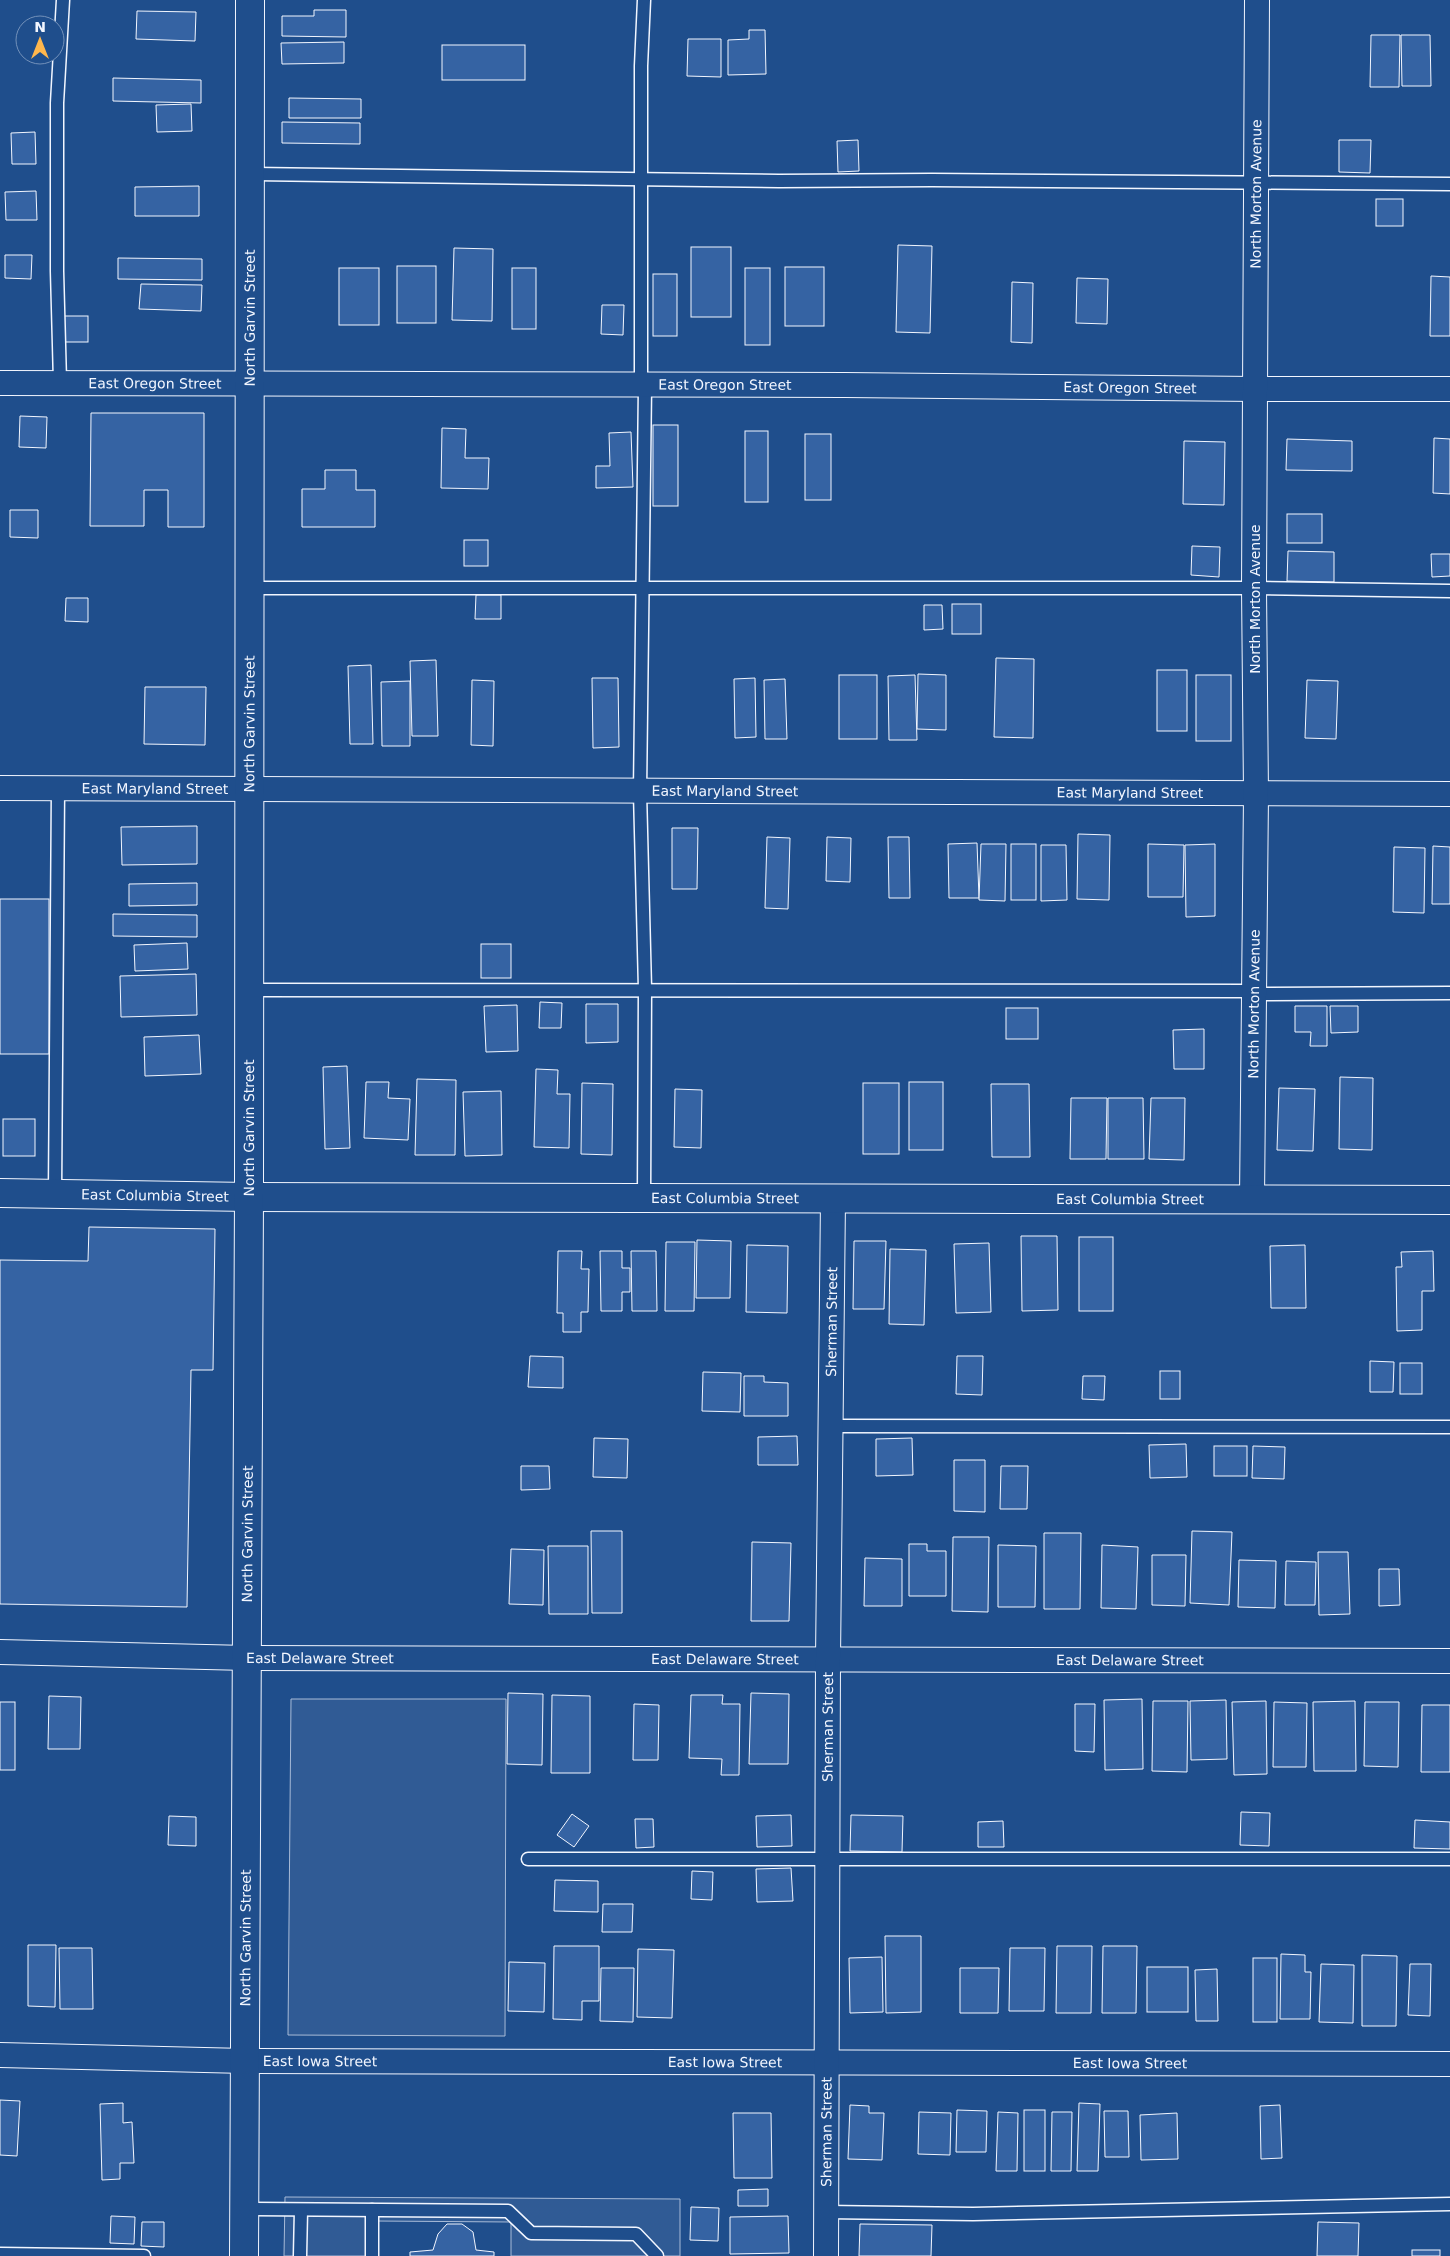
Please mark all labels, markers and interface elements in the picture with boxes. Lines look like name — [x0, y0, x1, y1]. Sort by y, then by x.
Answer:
north arrow — [15, 15, 65, 65]
text: N — [34, 19, 46, 35]
street label: North Morton Avenue — [1248, 119, 1264, 269]
street label: North Garvin Street — [242, 249, 258, 387]
street label: East Oregon Street — [88, 375, 222, 392]
street label: East Oregon Street — [658, 377, 792, 393]
street label: East Oregon Street — [1063, 379, 1197, 396]
street label: North Morton Avenue — [1247, 524, 1263, 674]
street label: North Garvin Street — [241, 655, 257, 793]
street label: East Maryland Street — [82, 780, 229, 797]
street label: East Maryland Street — [652, 783, 799, 799]
street label: East Maryland Street — [1057, 784, 1204, 801]
street label: North Morton Avenue — [1245, 929, 1263, 1079]
street label: North Garvin Street — [241, 1059, 257, 1197]
street label: East Columbia Street — [81, 1186, 230, 1205]
street label: East Columbia Street — [651, 1190, 799, 1206]
street label: East Columbia Street — [1056, 1191, 1204, 1207]
street label: Sherman Street — [823, 1266, 840, 1377]
street label: North Garvin Street — [239, 1465, 256, 1603]
street label: East Delaware Street — [246, 1650, 394, 1666]
street label: East Delaware Street — [651, 1651, 799, 1667]
street label: East Delaware Street — [1056, 1652, 1204, 1668]
street label: Sherman Street — [820, 1671, 836, 1782]
street label: North Garvin Street — [237, 1869, 254, 2007]
street label: East Iowa Street — [263, 2053, 378, 2069]
street label: East Iowa Street — [668, 2054, 783, 2070]
street label: East Iowa Street — [1073, 2055, 1188, 2071]
street label: Sherman Street — [818, 2076, 835, 2187]

